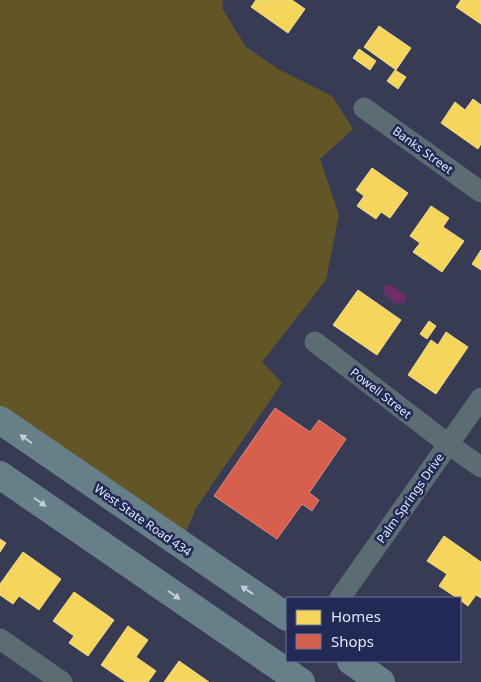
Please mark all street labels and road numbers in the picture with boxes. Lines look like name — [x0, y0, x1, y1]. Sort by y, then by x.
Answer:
street label: Banks Street — [389, 122, 457, 178]
street label: Powell Street — [347, 364, 416, 423]
street label: Palm Springs Drive — [372, 449, 448, 547]
street label: West State Road 434 — [91, 480, 195, 560]

